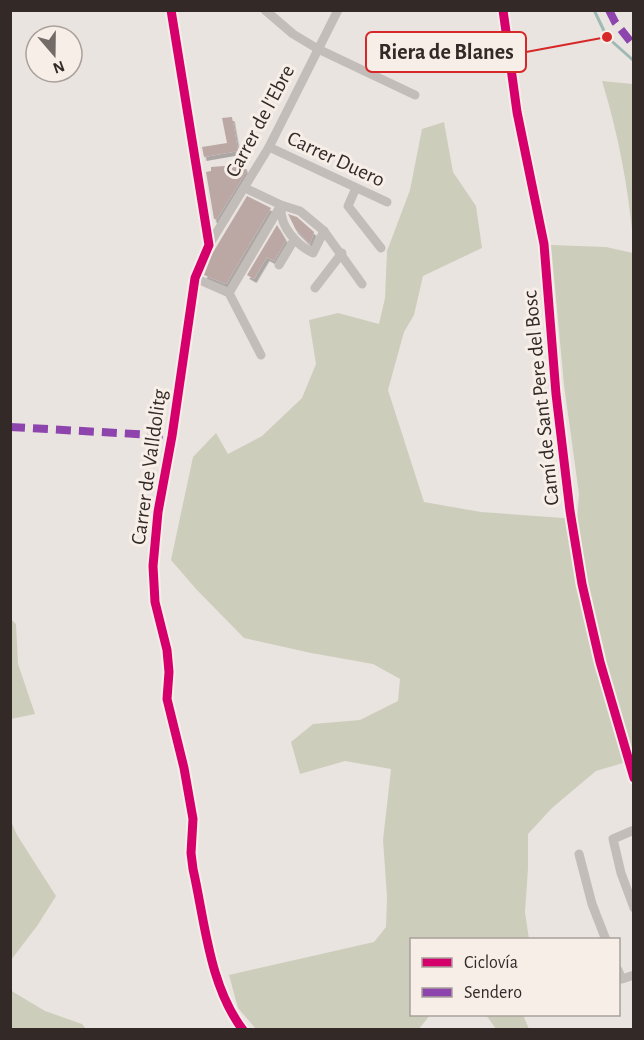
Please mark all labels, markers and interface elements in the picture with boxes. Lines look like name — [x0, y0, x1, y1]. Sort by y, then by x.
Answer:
north arrow — [24, 24, 84, 84]
callout: Riera de Blanes — [366, 32, 526, 72]
text: Riera de Blanes — [378, 41, 514, 63]
text: N — [51, 58, 67, 77]
street label: Carrer de l'Ebre — [222, 61, 298, 181]
street label: Carrer Duero — [284, 127, 388, 191]
street label: Camí de Sant Pere del Bosc — [519, 290, 563, 506]
street label: Carrer de Valldolitg — [128, 387, 170, 546]
legend — [410, 938, 620, 1016]
text: Ciclovía — [464, 954, 518, 972]
text: Sendero — [464, 984, 522, 1002]

